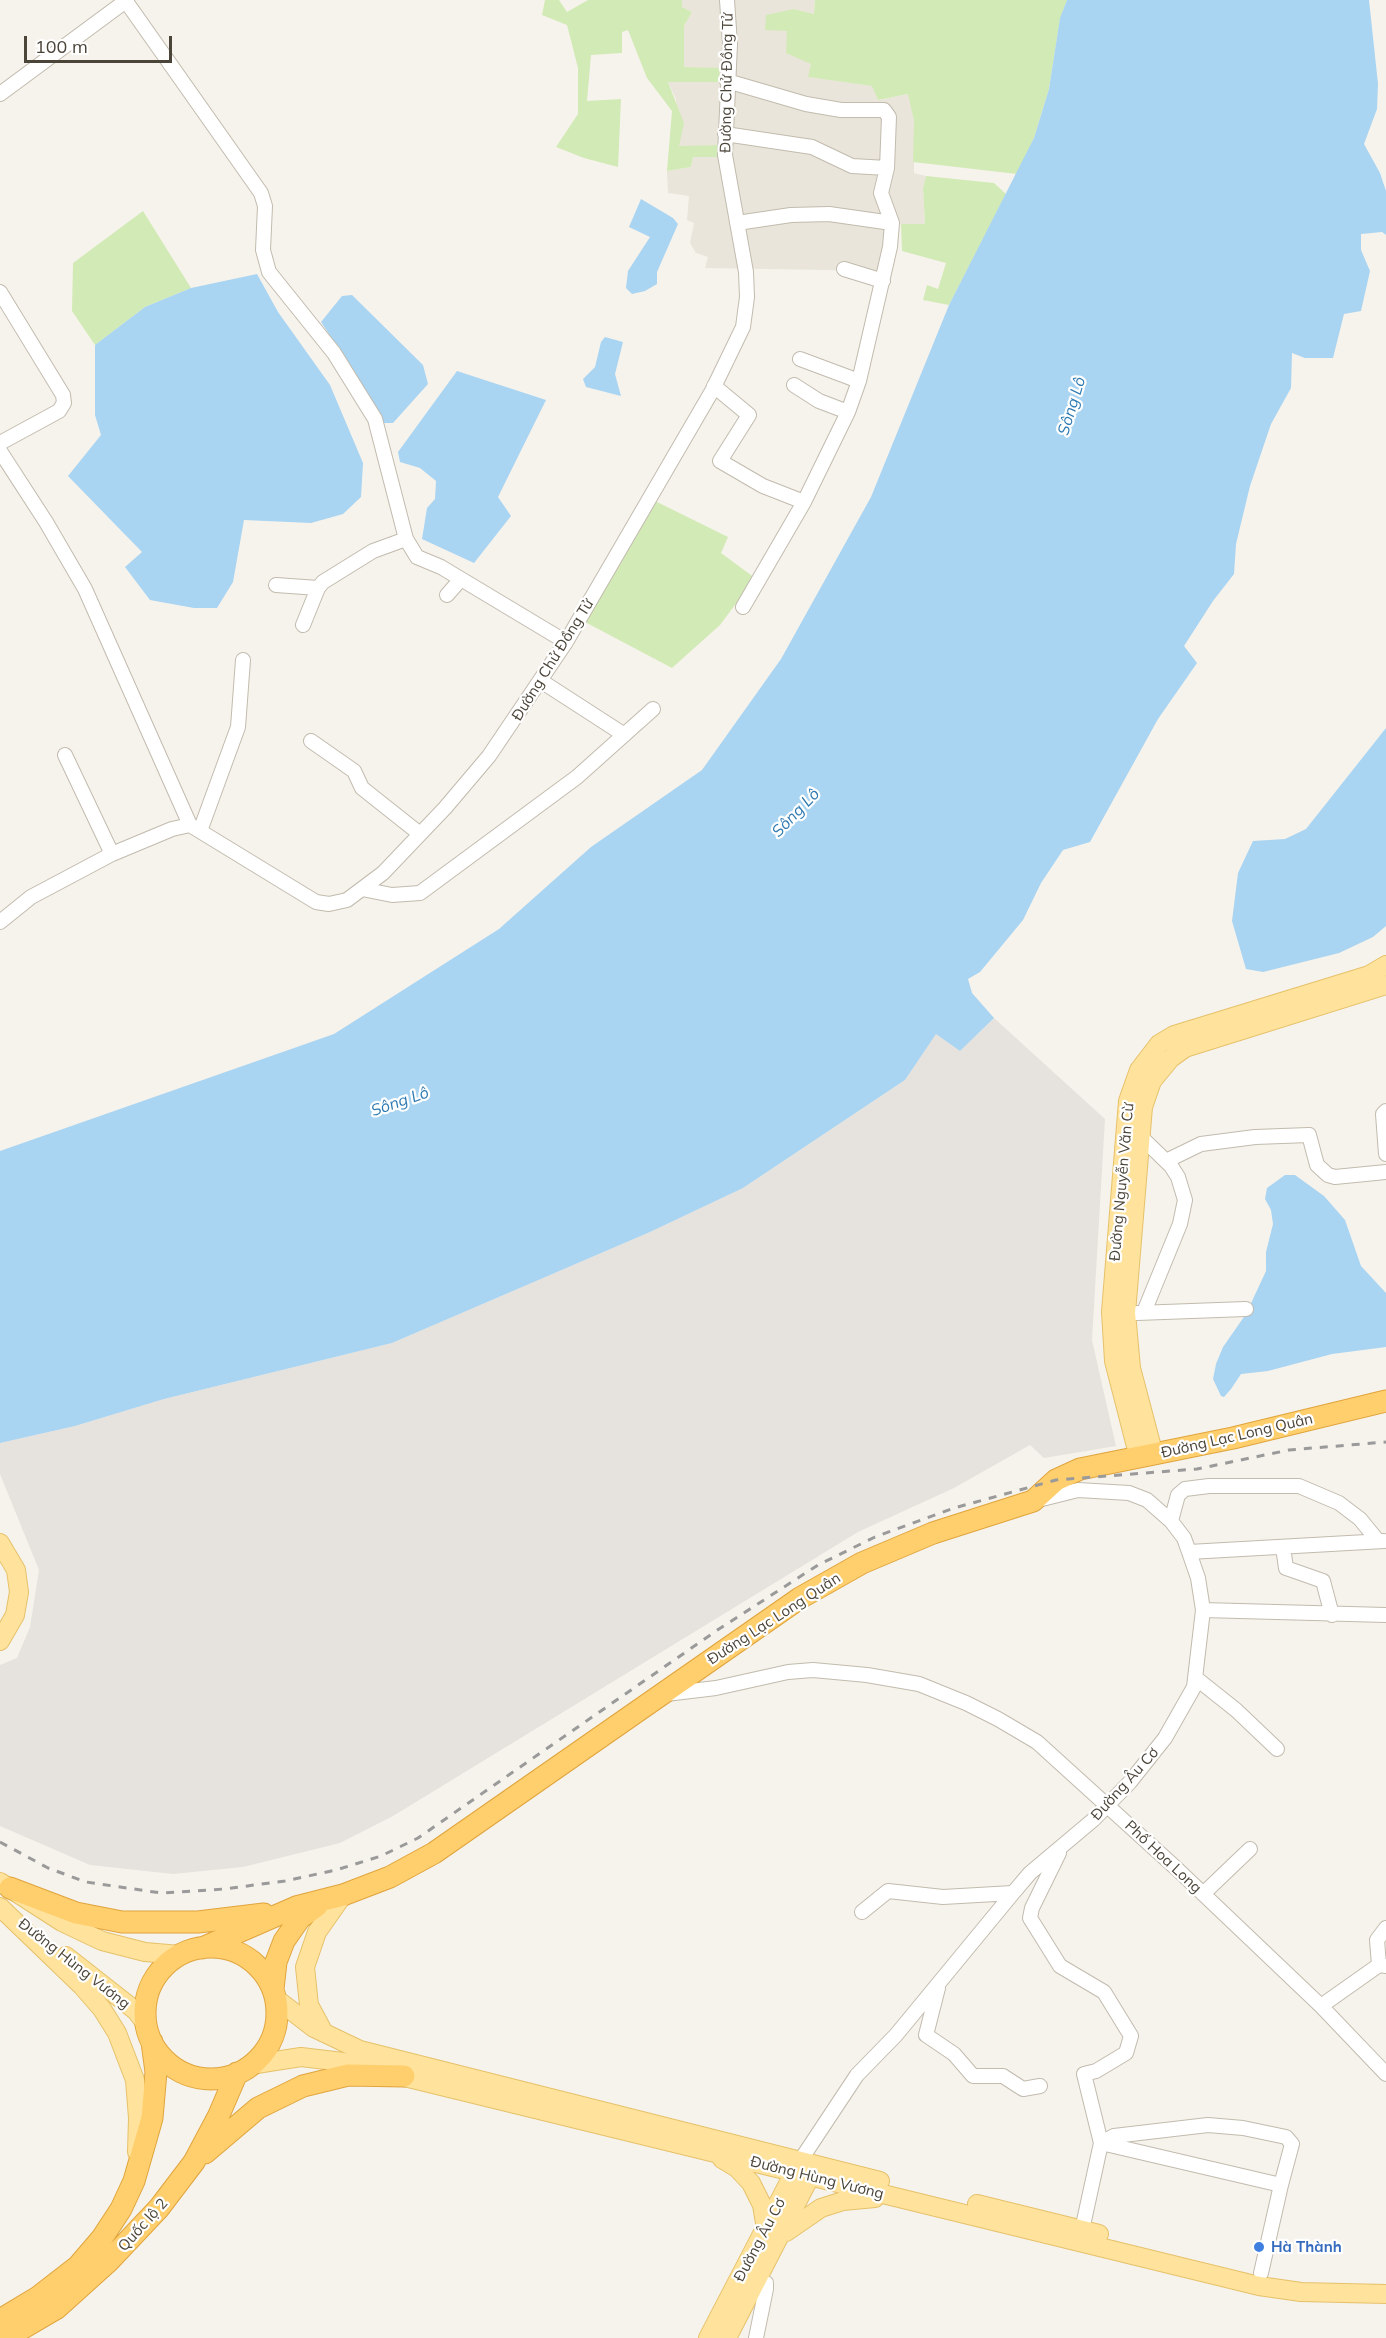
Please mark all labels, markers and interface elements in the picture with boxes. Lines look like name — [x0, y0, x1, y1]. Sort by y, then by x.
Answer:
street label: Đường Chử Đồng Tử — [717, 13, 737, 153]
scale bar — [27, 24, 176, 62]
text: 100 m — [35, 35, 88, 58]
water label: Sông Lô — [1054, 374, 1090, 438]
street label: Đường Chử Đồng Tử — [508, 596, 598, 724]
water label: Sông Lô — [768, 785, 824, 841]
water label: Sông Lô — [368, 1083, 432, 1121]
street label: Đường Nguyễn Văn Cừ — [1106, 1102, 1138, 1262]
street label: Đường Lạc Long Quân — [1159, 1410, 1315, 1462]
street label: Đường Lạc Long Quân — [704, 1569, 844, 1669]
street label: Đường Âu Cơ — [1088, 1744, 1162, 1824]
street label: Phố Hoa Long — [1121, 1817, 1205, 1897]
street label: Đường Hùng Vương — [15, 1915, 133, 2013]
street label: Đường Hùng Vương — [748, 2153, 886, 2203]
street label: Quốc lộ 2 — [115, 2195, 171, 2255]
street label: Đường Âu Cơ — [730, 2195, 790, 2285]
place label: Hà Thành — [1271, 2238, 1342, 2256]
marker: Hà Thành — [1252, 2240, 1266, 2254]

